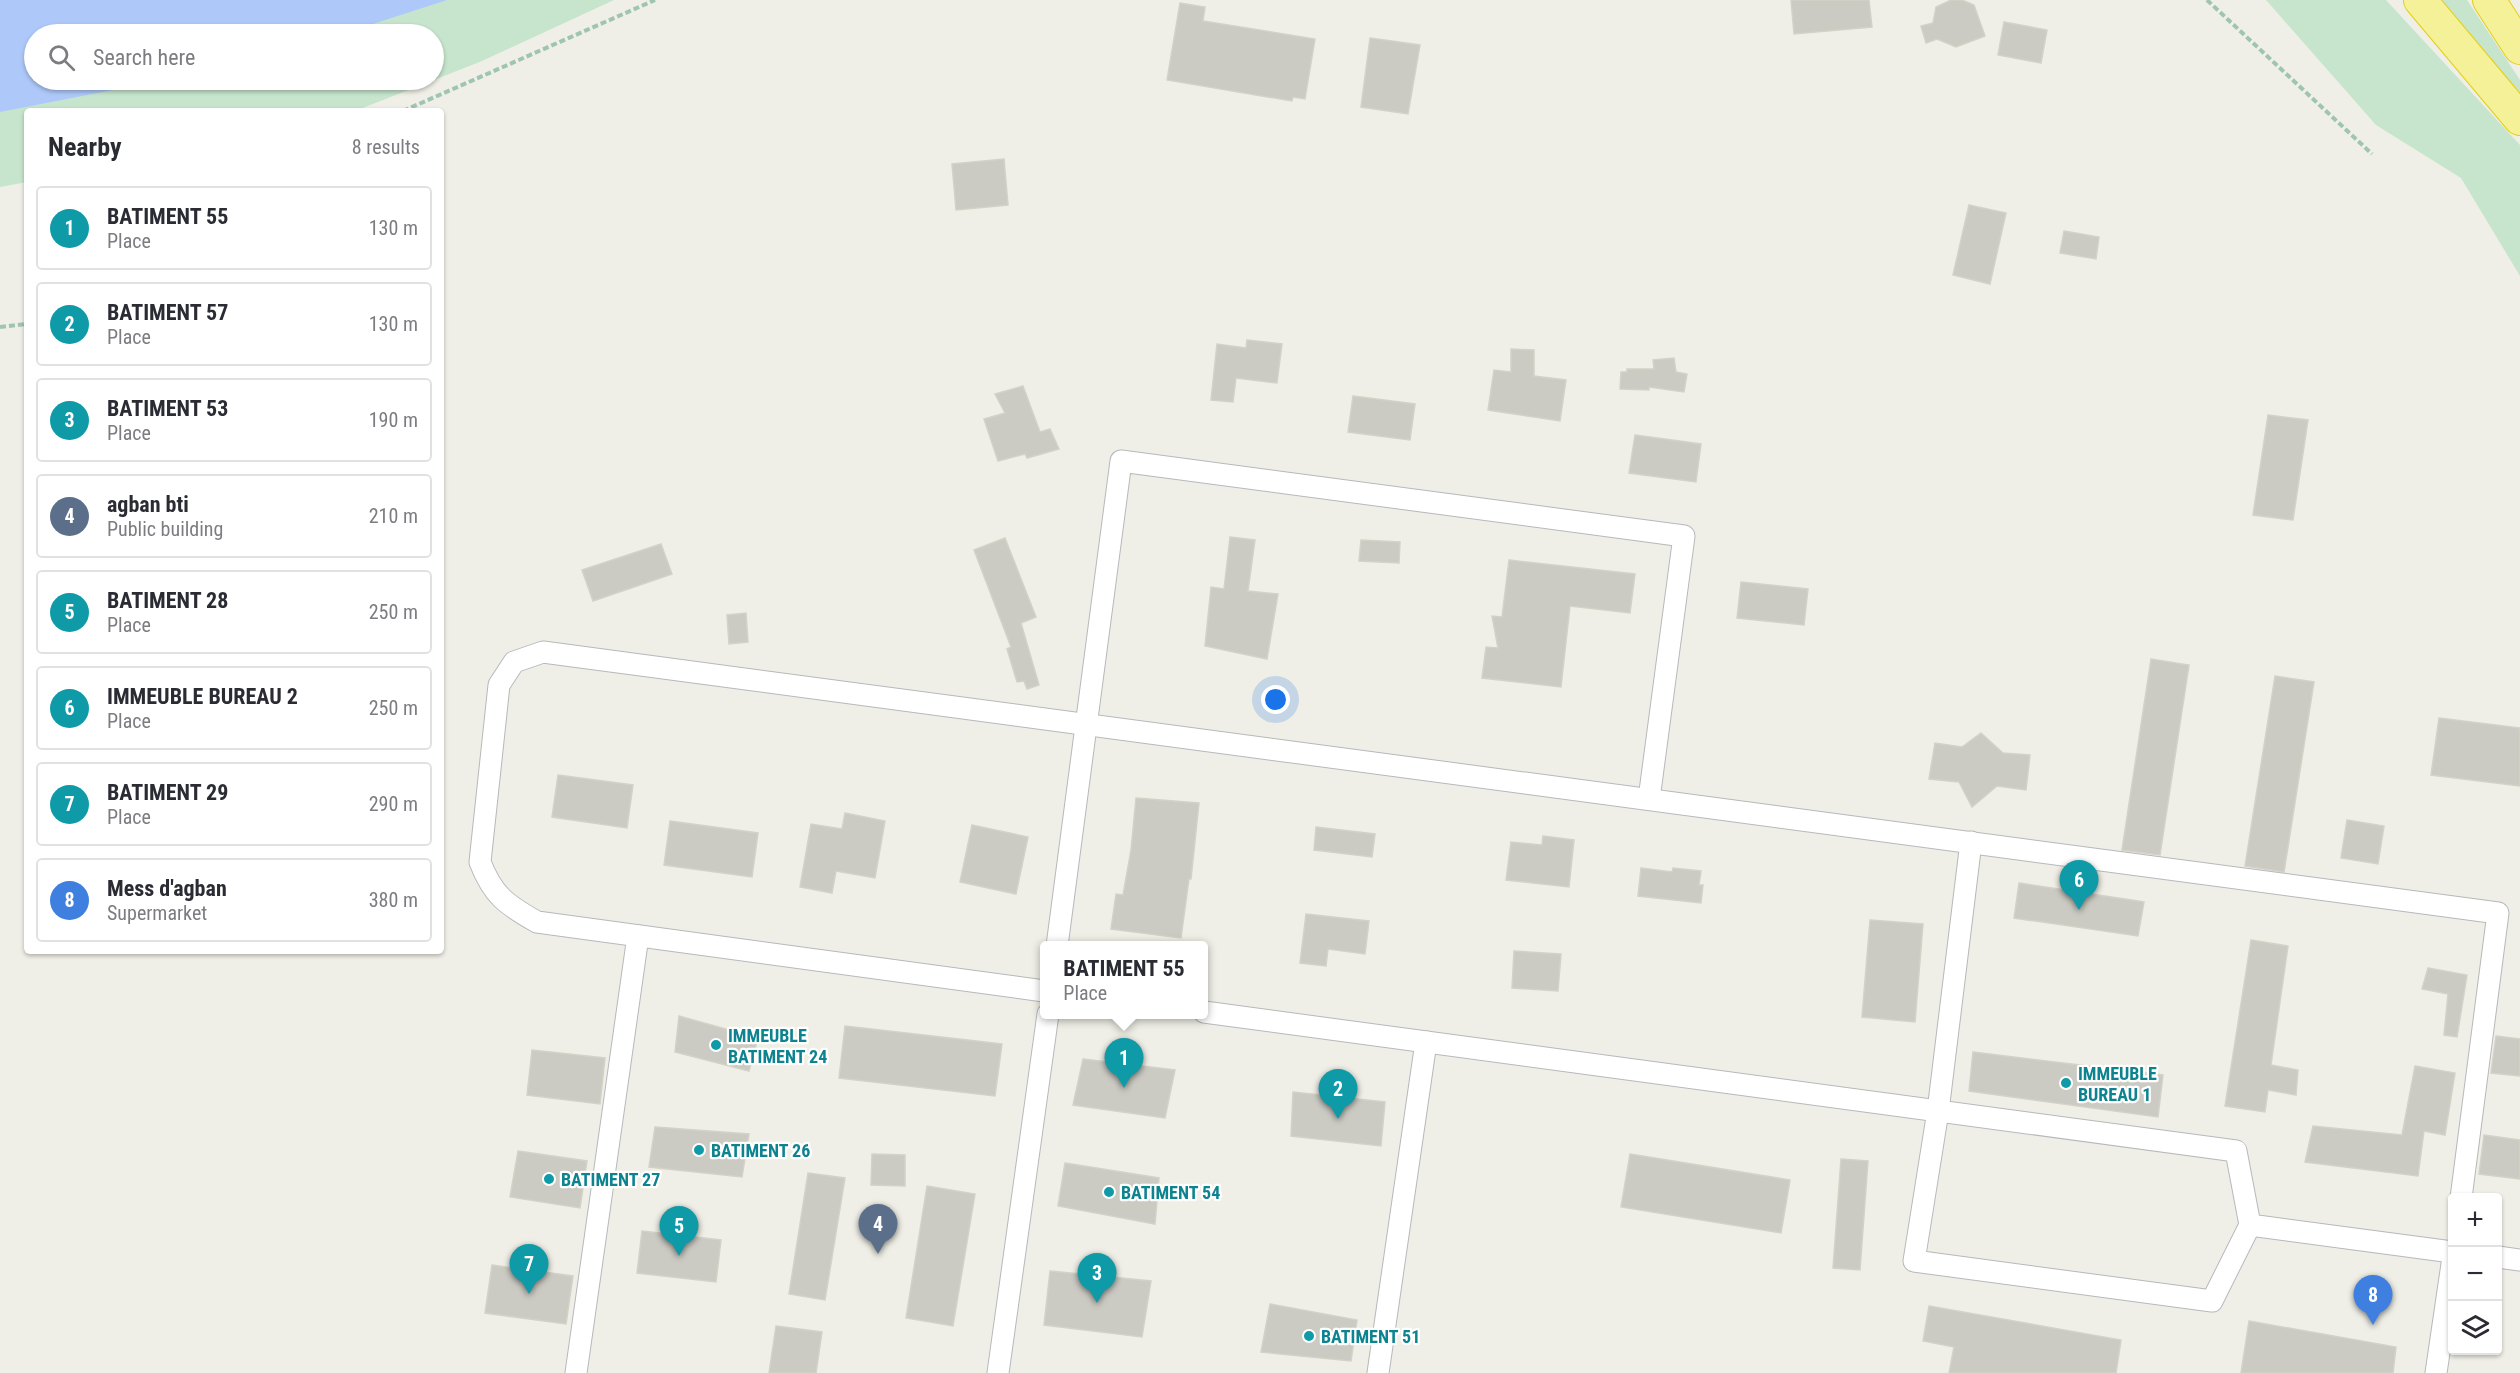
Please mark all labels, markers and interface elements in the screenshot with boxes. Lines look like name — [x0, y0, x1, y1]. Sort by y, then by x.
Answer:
search box — [24, 24, 444, 90]
icon: search — [45, 41, 78, 74]
text: Search here — [93, 45, 195, 70]
text: Nearby — [48, 132, 122, 162]
text: 8 results — [352, 135, 420, 159]
text: BATIMENT 55 — [107, 204, 228, 229]
text: 1 — [64, 216, 75, 240]
text: 130 m — [369, 216, 418, 240]
text: Place — [107, 229, 151, 253]
text: BATIMENT 57 — [107, 300, 228, 325]
text: 2 — [64, 312, 75, 336]
text: 130 m — [369, 312, 418, 336]
text: Place — [107, 325, 151, 349]
text: BATIMENT 53 — [107, 396, 228, 421]
text: 3 — [64, 408, 75, 432]
text: 190 m — [369, 408, 418, 432]
text: Place — [107, 421, 151, 445]
text: agban bti — [107, 492, 189, 517]
text: 4 — [64, 504, 75, 528]
text: 210 m — [369, 504, 418, 528]
text: Public building — [107, 517, 223, 541]
text: BATIMENT 28 — [107, 588, 228, 613]
text: 5 — [64, 600, 75, 624]
text: 250 m — [369, 600, 418, 624]
text: Place — [107, 613, 151, 637]
text: IMMEUBLE BUREAU 2 — [107, 684, 298, 709]
your location — [1261, 685, 1290, 714]
text: 6 — [64, 696, 75, 720]
text: 250 m — [369, 696, 418, 720]
text: Place — [107, 709, 151, 733]
text: BATIMENT 29 — [107, 780, 228, 805]
text: 7 — [64, 792, 75, 816]
text: 290 m — [369, 792, 418, 816]
text: Place — [107, 805, 151, 829]
pin: 6 — [2060, 860, 2098, 910]
text: Mess d'agban — [107, 876, 227, 901]
text: 8 — [64, 888, 75, 912]
text: 380 m — [369, 888, 418, 912]
text: Supermarket — [107, 901, 207, 925]
popup — [1040, 941, 1208, 1019]
text: BATIMENT 55 — [1063, 956, 1185, 981]
text: Place — [1063, 981, 1107, 1005]
place label: IMMEUBLE BATIMENT 24 — [728, 1025, 827, 1067]
marker: IMMEUBLE BATIMENT 24 — [709, 1038, 723, 1052]
pin: 1 — [1104, 1038, 1144, 1088]
place label: IMMEUBLE BUREAU 1 — [2078, 1063, 2157, 1105]
pin: 2 — [1318, 1070, 1358, 1119]
marker: IMMEUBLE BUREAU 1 — [2059, 1076, 2073, 1090]
place label: BATIMENT 26 — [711, 1140, 810, 1161]
marker: BATIMENT 26 — [692, 1143, 706, 1157]
place label: BATIMENT 27 — [561, 1169, 660, 1190]
marker: BATIMENT 27 — [542, 1172, 556, 1186]
place label: BATIMENT 54 — [1121, 1182, 1220, 1203]
marker: BATIMENT 54 — [1102, 1185, 1116, 1199]
map controls — [2448, 1193, 2502, 1355]
button: + — [2448, 1193, 2502, 1247]
pin: 4 — [858, 1204, 898, 1254]
pin: 5 — [660, 1206, 698, 1256]
pin: 7 — [510, 1244, 548, 1294]
button: − — [2448, 1247, 2502, 1301]
pin: 3 — [1078, 1254, 1116, 1303]
pin: 8 — [2354, 1276, 2392, 1325]
button: layers — [2448, 1301, 2502, 1355]
place label: BATIMENT 51 — [1321, 1326, 1420, 1347]
marker: BATIMENT 51 — [1302, 1329, 1316, 1343]

